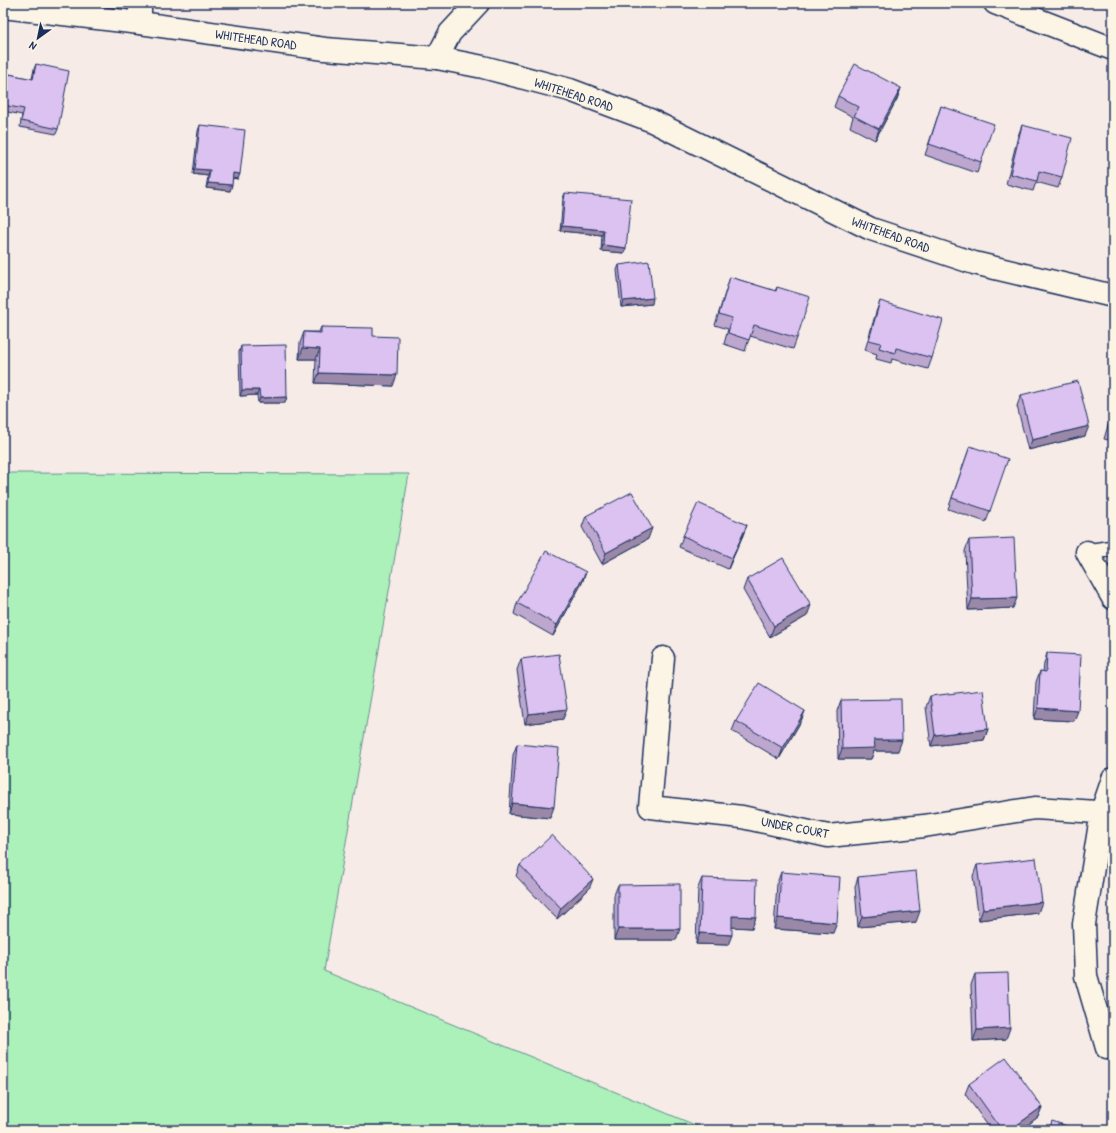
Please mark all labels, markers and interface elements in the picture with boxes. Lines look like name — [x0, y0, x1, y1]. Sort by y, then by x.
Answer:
north arrow — [18, 18, 58, 58]
street label: WHITEHEAD ROAD — [214, 24, 299, 54]
text: N — [26, 39, 39, 54]
street label: WHITEHEAD ROAD — [532, 73, 617, 115]
street label: WHITEHEAD ROAD — [849, 212, 933, 257]
street label: UNDER COURT — [760, 812, 831, 843]

